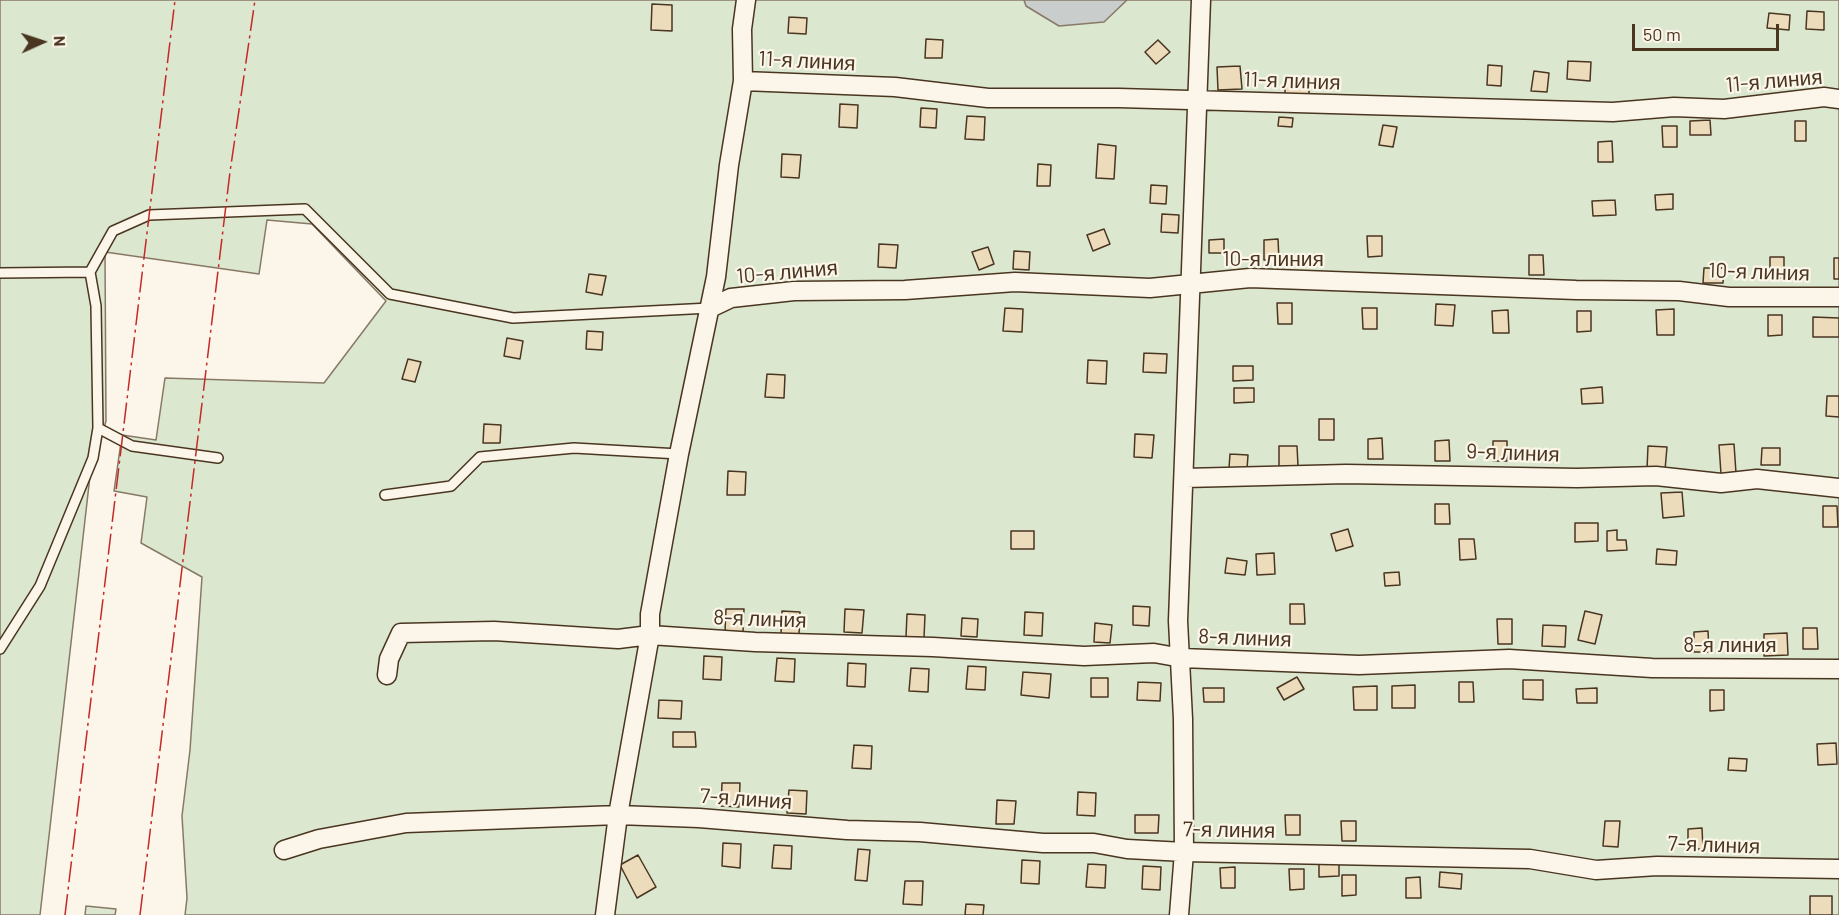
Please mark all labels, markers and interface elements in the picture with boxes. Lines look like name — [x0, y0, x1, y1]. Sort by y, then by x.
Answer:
north arrow — [12, 12, 72, 72]
scale bar — [1635, 12, 1782, 50]
text: 50 m — [1643, 23, 1681, 45]
text: N — [51, 35, 70, 47]
street label: 11-я линия — [758, 46, 856, 76]
street label: 11-я линия — [1724, 64, 1824, 98]
street label: 11-я линия — [1243, 67, 1341, 95]
street label: 10-я линия — [1222, 246, 1324, 272]
street label: 10-я линия — [735, 255, 839, 289]
street label: 10-я линия — [1708, 258, 1810, 286]
street label: 9-я линия — [1466, 439, 1560, 467]
street label: 8-я линия — [713, 605, 807, 633]
street label: 8-я линия — [1198, 624, 1292, 652]
street label: 8-я линия — [1683, 632, 1777, 658]
street label: 7-я линия — [699, 783, 793, 815]
street label: 7-я линия — [1183, 817, 1275, 843]
street label: 7-я линия — [1667, 831, 1761, 859]

